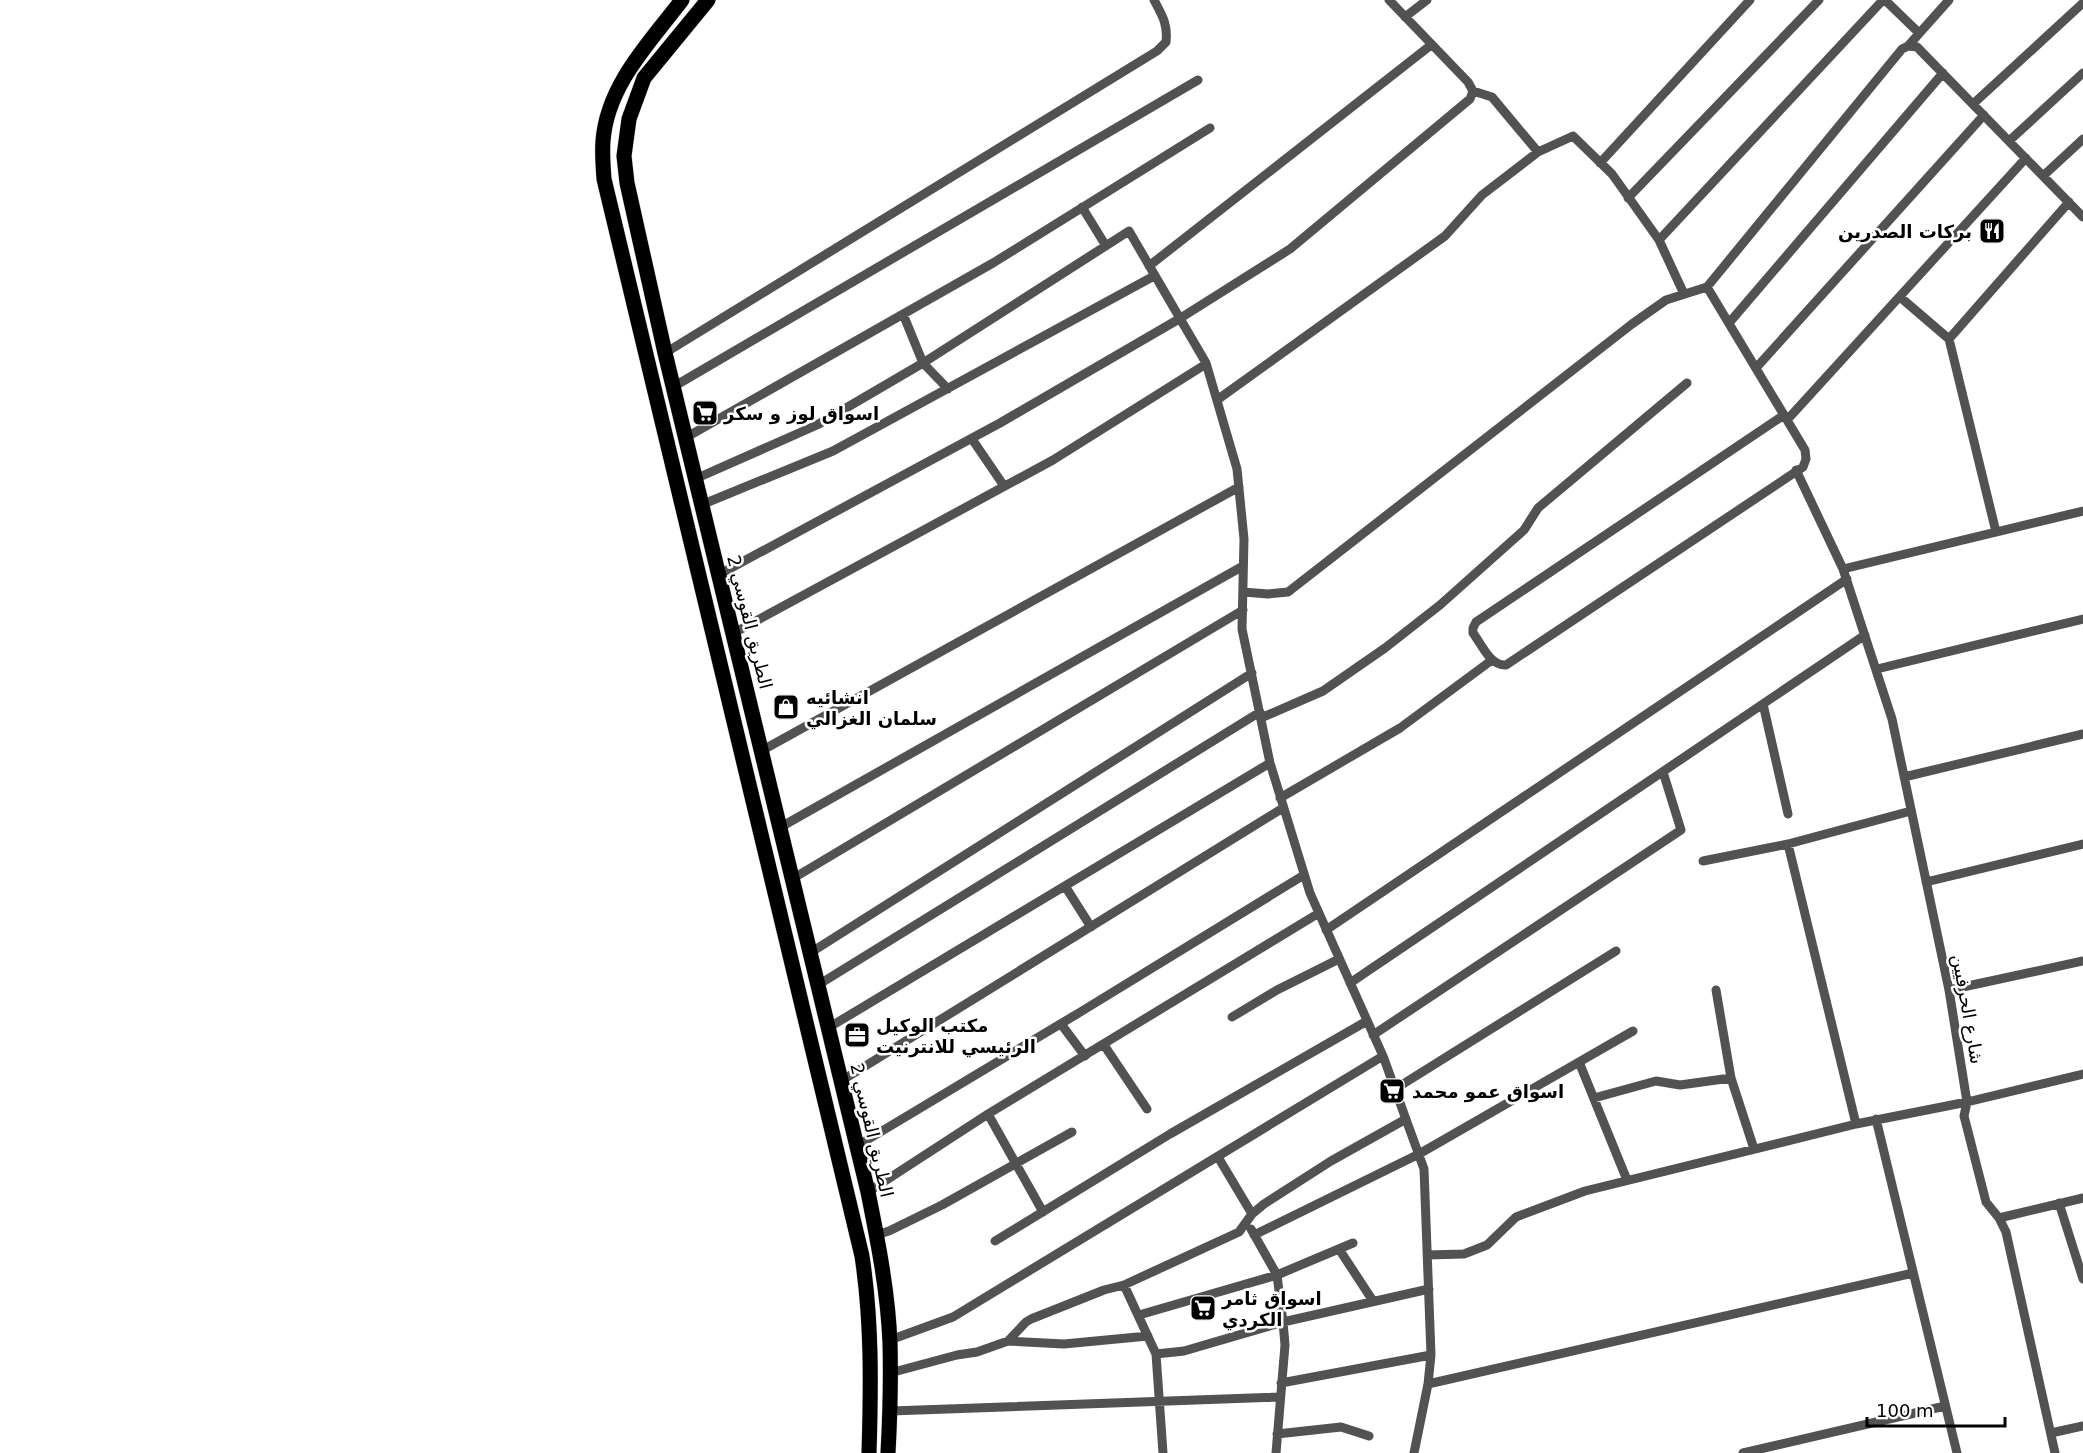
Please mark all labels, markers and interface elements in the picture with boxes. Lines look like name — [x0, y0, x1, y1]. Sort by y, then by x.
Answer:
restaurant icon: بركات الصدرين — [1977, 216, 2007, 246]
place label: بركات الصدرين — [1838, 221, 1972, 243]
supermarket icon: اسواق لوز و سكر — [690, 398, 720, 428]
place label: اسواق لوز و سكر — [723, 403, 879, 425]
street label: الطريق القوسي 2 — [722, 553, 777, 691]
place label: انشائيه سلمان الغزالي — [806, 687, 937, 730]
shop icon: انشائيه سلمان الغزالي — [771, 692, 801, 722]
street label: شارع الحرفيين — [1947, 953, 1988, 1066]
place label: مكتب الوكيل الرئيسي للانترنيت — [876, 1015, 1036, 1058]
office icon: مكتب الوكيل الرئيسي للانترنيت — [842, 1020, 872, 1050]
street label: الطريق القوسي 2 — [845, 1061, 898, 1199]
supermarket icon: اسواق عمو محمد — [1377, 1076, 1407, 1106]
place label: اسواق عمو محمد — [1412, 1081, 1564, 1103]
place label: اسواق ثامر الكردي — [1221, 1288, 1322, 1331]
supermarket icon: اسواق ثامر الكردي — [1188, 1293, 1218, 1323]
scale bar — [1867, 1390, 2005, 1428]
text: 100 m — [1876, 1400, 1934, 1421]

